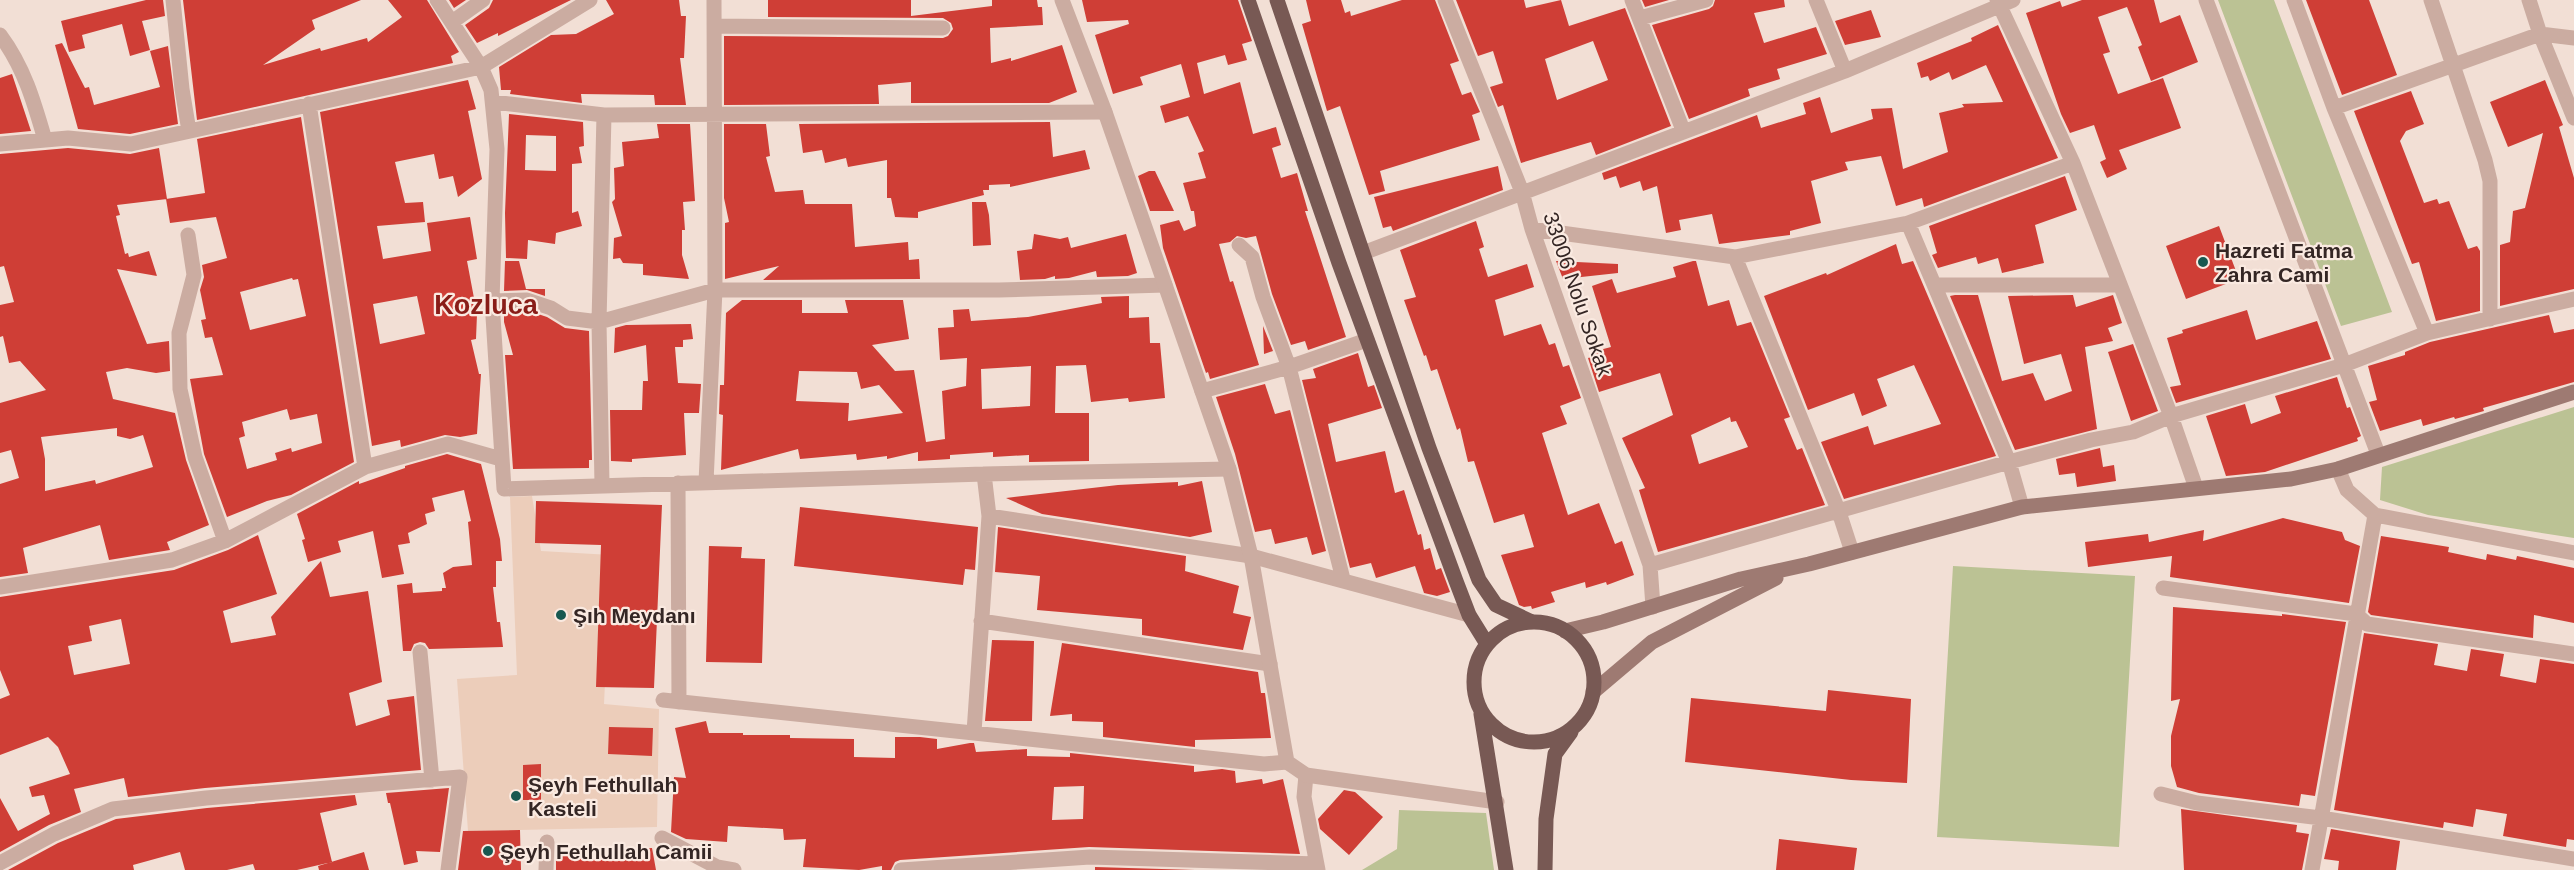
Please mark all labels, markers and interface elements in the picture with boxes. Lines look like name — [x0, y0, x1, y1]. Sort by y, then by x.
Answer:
street label: 33006 Nolu Sokak — [1539, 209, 1617, 379]
place label: Hazreti Fatma Zahra Cami — [2215, 239, 2353, 286]
marker: Hazreti Fatma Zahra Cami — [2196, 255, 2210, 269]
district label: Kozluca — [434, 290, 539, 320]
place label: Şıh Meydanı — [573, 604, 696, 627]
marker: Şıh Meydanı — [554, 608, 568, 622]
place label: Şeyh Fethullah Kasteli — [528, 773, 677, 820]
marker: Şeyh Fethullah Kasteli — [509, 789, 523, 803]
place label: Şeyh Fethullah Camii — [500, 840, 712, 863]
marker: Şeyh Fethullah Camii — [481, 844, 495, 858]

